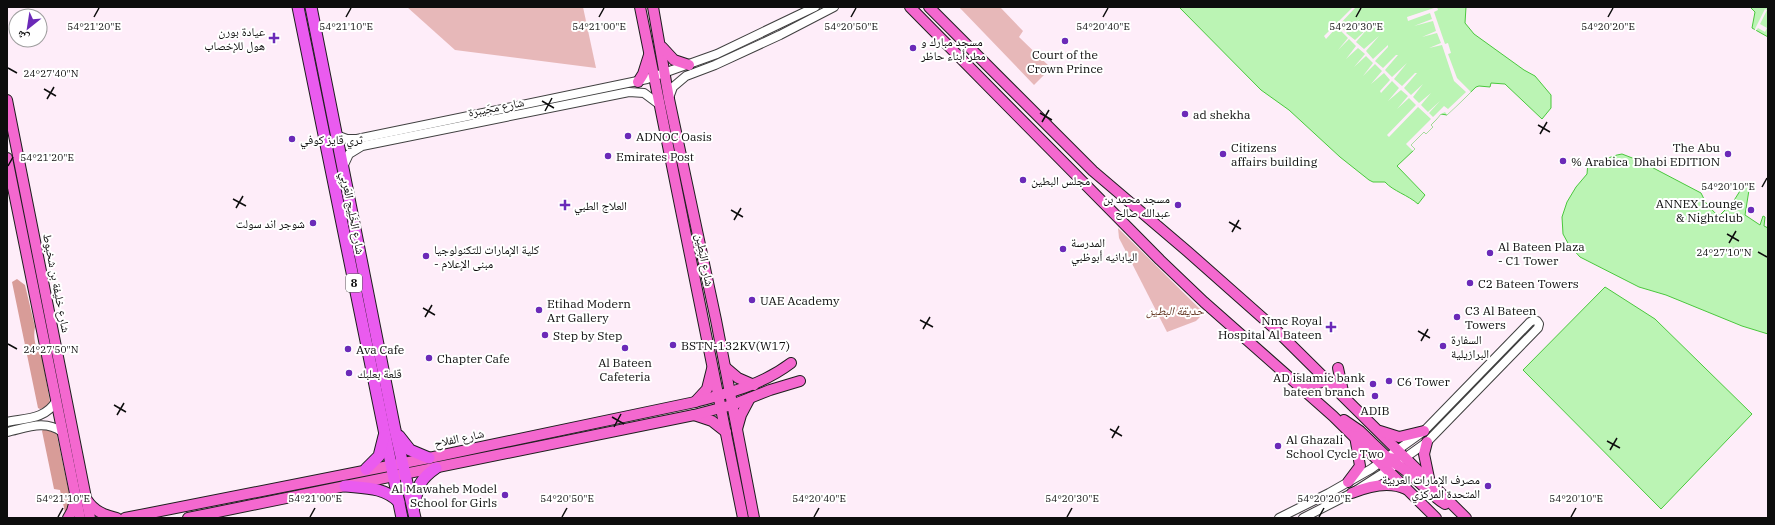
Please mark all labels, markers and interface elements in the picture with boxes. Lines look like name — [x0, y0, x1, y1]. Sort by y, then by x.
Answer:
north arrow — [8, 8, 48, 48]
text: 54°21'20"E — [67, 20, 121, 33]
text: 54°21'10"E — [319, 20, 373, 33]
text: 54°21'00"E — [572, 20, 626, 33]
text: 54°20'50"E — [824, 20, 878, 33]
text: 54°20'40"E — [1076, 20, 1130, 33]
text: 54°20'30"E — [1329, 20, 1383, 33]
text: 54°20'20"E — [1581, 20, 1635, 33]
place label: عيادة بورن هول للإخصاب — [204, 24, 265, 53]
text: ش — [14, 27, 32, 46]
marker: عيادة بورن هول للإخصاب — [268, 32, 280, 44]
place label: مسجد مبارك و مطر أبناء حاظر — [920, 34, 986, 63]
marker: Court of the Crown Prince — [1060, 36, 1070, 46]
marker: مسجد مبارك و مطر أبناء حاظر — [908, 43, 918, 53]
place label: Court of the Crown Prince — [1027, 47, 1103, 76]
text: 24°27'40"N — [24, 67, 79, 80]
street label: شارع مجَيبرة — [467, 94, 526, 121]
place label: ad shekha — [1193, 107, 1251, 122]
marker: ad shekha — [1180, 109, 1190, 119]
place label: ADNOC Oasis — [636, 129, 712, 144]
marker: ADNOC Oasis — [623, 131, 633, 141]
place label: ثري قايز كوفي — [300, 132, 364, 150]
marker: ثري قايز كوفي — [287, 134, 297, 144]
place label: Citizens affairs building — [1231, 140, 1318, 169]
place label: The Abu Dhabi EDITION — [1634, 140, 1721, 169]
place label: Emirates Post — [616, 149, 694, 164]
marker: Citizens affairs building — [1218, 149, 1228, 159]
marker: The Abu Dhabi EDITION — [1723, 149, 1733, 159]
text: 54°21'20"E — [20, 151, 74, 164]
marker: Emirates Post — [603, 151, 613, 161]
place label: % Arabica — [1571, 154, 1629, 169]
marker: % Arabica — [1558, 156, 1568, 166]
street label: شارع الخَلِيج العَربِي — [335, 170, 368, 256]
place label: مجلس البطين — [1031, 173, 1090, 188]
marker: مجلس البطين — [1018, 175, 1028, 185]
text: 54°20'10"E — [1701, 180, 1755, 193]
place label: مسجد محمد بن عبدالله صالح — [1103, 191, 1170, 220]
place label: ANNEX Lounge & Nightclub — [1656, 196, 1743, 225]
place label: العلاج الطبي — [574, 198, 627, 216]
marker: العلاج الطبي — [559, 199, 571, 211]
marker: مسجد محمد بن عبدالله صالح — [1173, 200, 1183, 210]
marker: ANNEX Lounge & Nightclub — [1746, 205, 1756, 215]
place label: شوجر اند سولت — [236, 216, 305, 231]
marker: شوجر اند سولت — [308, 218, 318, 228]
street label: شارع خليفة بن شخبوط — [39, 232, 74, 334]
street label: شارع البَطِين — [692, 232, 717, 288]
place label: المدرسة اليابانيه أبوظبي — [1071, 235, 1138, 267]
place label: Al Bateen Plaza - C1 Tower — [1498, 239, 1585, 268]
place label: كلية الإمارات للتكنولوجيا - مبنى الإعلام — [434, 242, 539, 272]
marker: المدرسة اليابانيه أبوظبي — [1058, 244, 1068, 254]
text: 24°27'10"N — [1697, 246, 1752, 259]
marker: Al Bateen Plaza - C1 Tower — [1485, 248, 1495, 258]
marker: كلية الإمارات للتكنولوجيا - مبنى الإعلام — [421, 251, 431, 261]
road number: 8 — [346, 274, 362, 292]
place label: C2 Bateen Towers — [1478, 276, 1579, 291]
marker: C2 Bateen Towers — [1465, 278, 1475, 288]
place label: UAE Academy — [760, 293, 840, 308]
marker: UAE Academy — [747, 295, 757, 305]
place label: Etihad Modern Art Gallery — [547, 296, 631, 325]
park label: حديقة البطين — [1146, 303, 1204, 319]
place label: C3 Al Bateen Towers — [1465, 303, 1537, 332]
marker: Etihad Modern Art Gallery — [534, 305, 544, 315]
marker: C3 Al Bateen Towers — [1452, 312, 1462, 322]
place label: Nmc Royal Hospital Al Bateen — [1218, 313, 1322, 342]
marker: Nmc Royal Hospital Al Bateen — [1325, 321, 1337, 333]
place label: Step by Step — [553, 328, 622, 343]
marker: Step by Step — [540, 330, 550, 340]
place label: السفارة البرازيلية — [1451, 332, 1489, 361]
place label: BSTN-132KV(W17) — [681, 338, 790, 353]
marker: BSTN-132KV(W17) — [668, 340, 678, 350]
marker: السفارة البرازيلية — [1438, 341, 1448, 351]
place label: Ava Cafe — [356, 342, 404, 357]
text: 24°27'50"N — [24, 343, 79, 356]
marker: Al Bateen Cafeteria — [620, 343, 630, 353]
marker: Ava Cafe — [343, 344, 353, 354]
place label: Chapter Cafe — [437, 351, 510, 366]
marker: Chapter Cafe — [424, 353, 434, 363]
place label: Al Bateen Cafeteria — [598, 355, 652, 384]
place label: قلعة بعلبك — [357, 366, 402, 381]
marker: قلعة بعلبك — [344, 368, 354, 378]
place label: AD islamic bank bateen branch — [1273, 370, 1365, 399]
place label: C6 Tower — [1397, 374, 1450, 389]
marker: C6 Tower — [1384, 376, 1394, 386]
marker: AD islamic bank bateen branch — [1368, 379, 1378, 389]
marker: ADIB — [1370, 391, 1380, 401]
place label: ADIB — [1361, 403, 1389, 418]
street label: شارع الفلاح — [433, 425, 486, 452]
place label: Al Ghazali School Cycle Two — [1286, 432, 1384, 461]
marker: Al Ghazali School Cycle Two — [1273, 441, 1283, 451]
place label: مصرف الإمارات العربية المتحدة المركزي — [1382, 472, 1480, 504]
place label: Al Mawaheb Model School for Girls — [391, 481, 497, 510]
marker: مصرف الإمارات العربية المتحدة المركزي — [1483, 481, 1493, 491]
marker: Al Mawaheb Model School for Girls — [500, 490, 510, 500]
text: 54°21'10"E — [36, 492, 90, 505]
text: 54°21'00"E — [288, 492, 342, 505]
text: 54°20'50"E — [540, 492, 594, 505]
text: 54°20'40"E — [792, 492, 846, 505]
text: 54°20'30"E — [1045, 492, 1099, 505]
text: 54°20'20"E — [1297, 492, 1351, 505]
text: 54°20'10"E — [1549, 492, 1603, 505]

